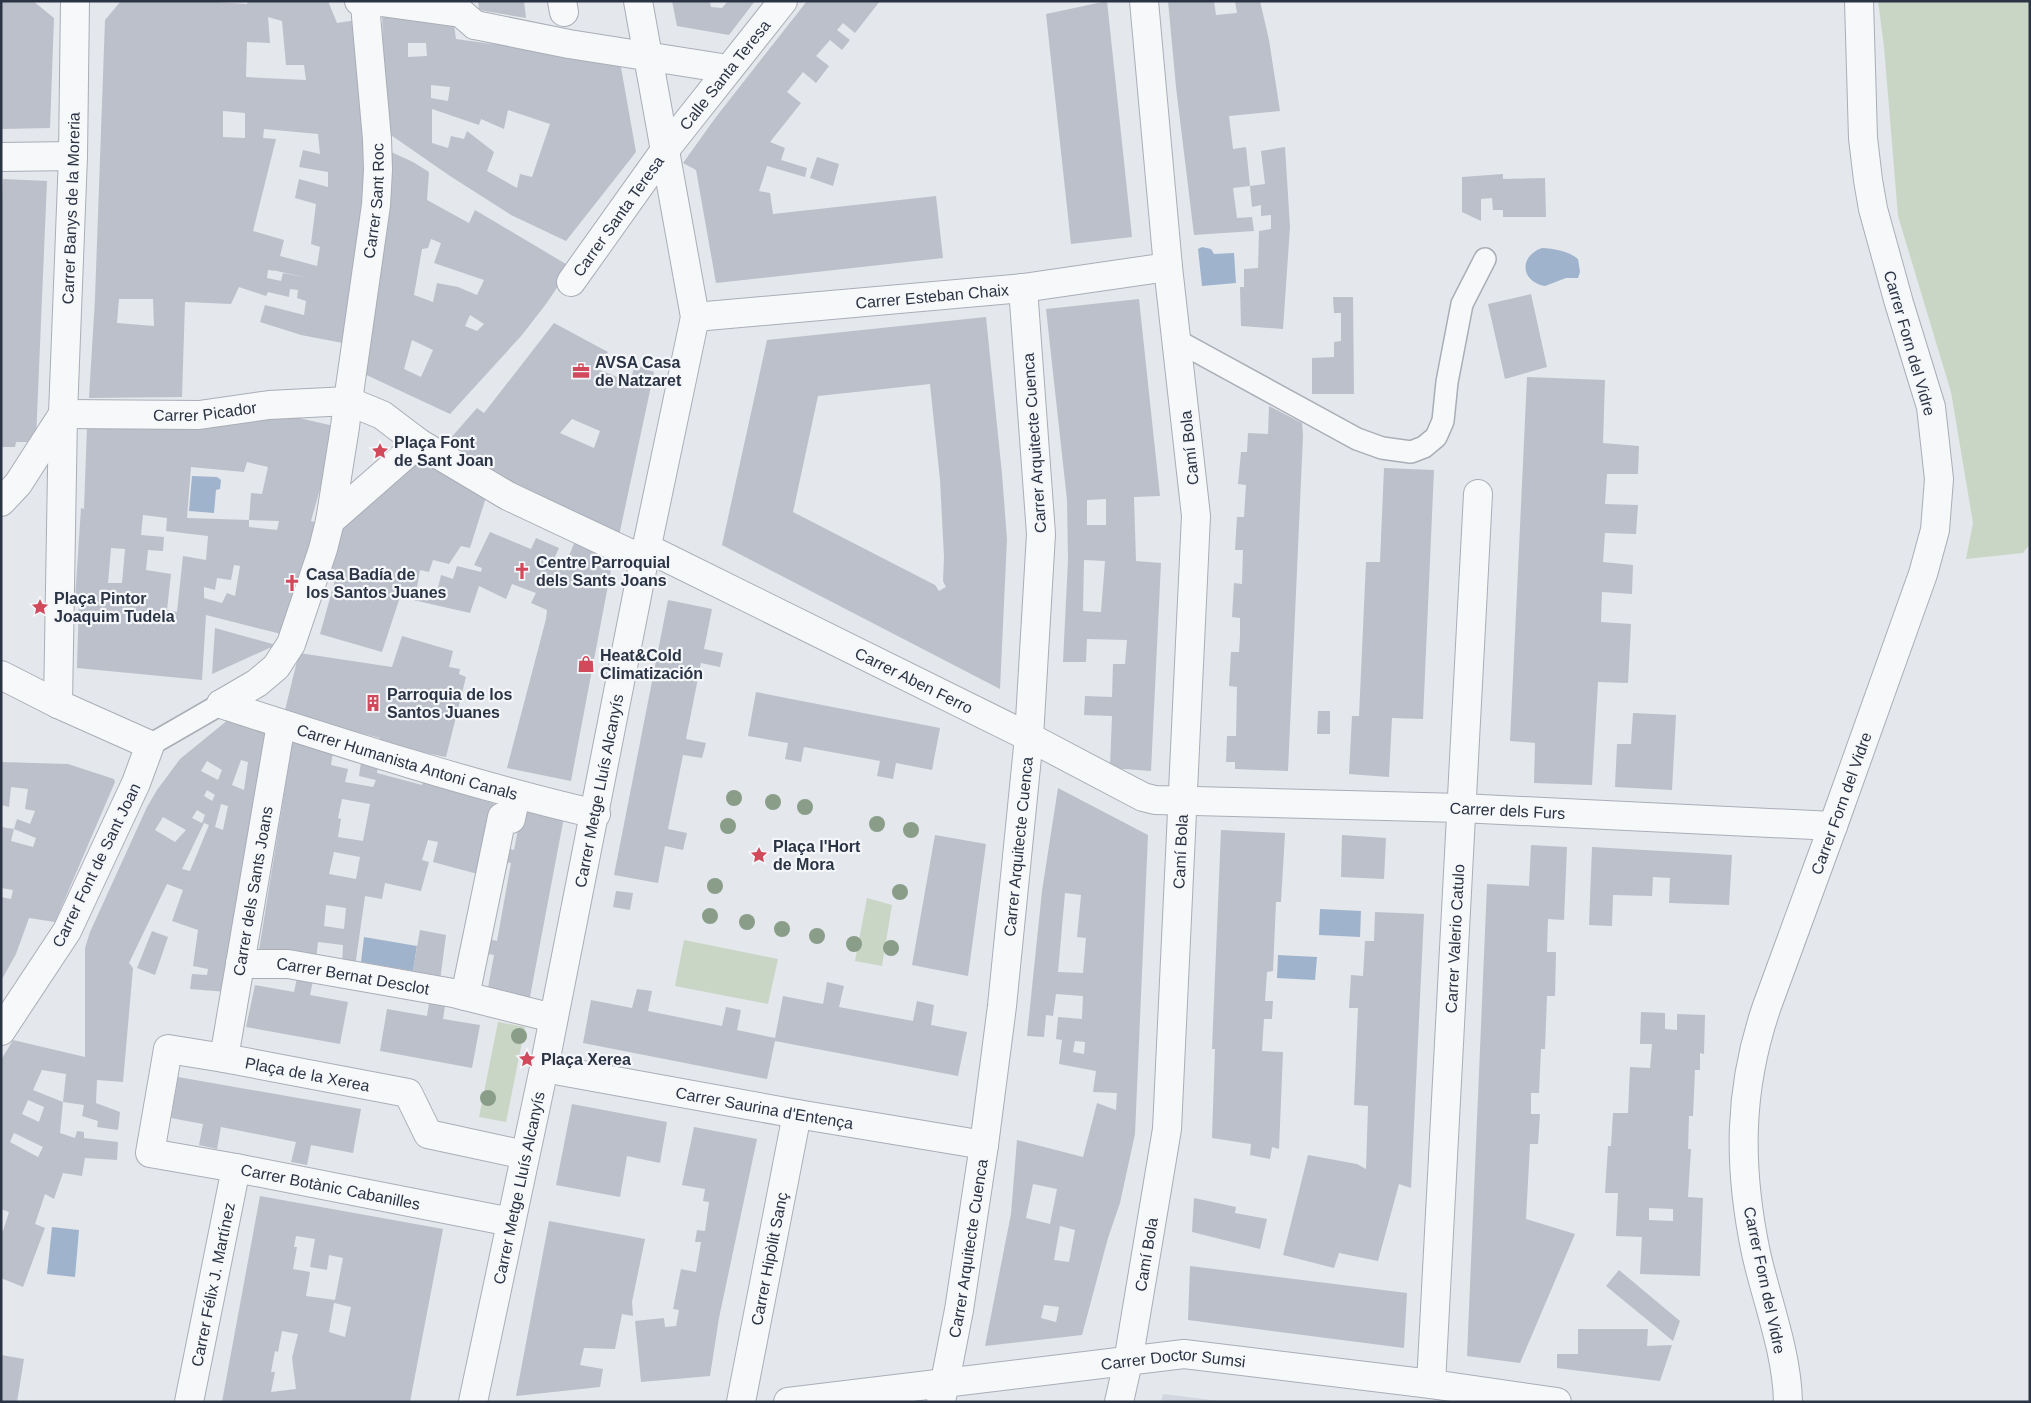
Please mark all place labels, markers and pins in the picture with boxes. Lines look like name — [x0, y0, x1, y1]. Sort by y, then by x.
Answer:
place label: AVSA Casa de Natzaret — [595, 354, 682, 389]
office icon: AVSA Casa de Natzaret — [571, 361, 591, 381]
place label: Plaça Font de Sant Joan — [394, 434, 494, 469]
place icon: Plaça Font de Sant Joan — [370, 441, 390, 461]
place label: Centre Parroquial dels Sants Joans — [536, 554, 670, 589]
church icon: Centre Parroquial dels Sants Joans — [512, 561, 532, 581]
place label: Casa Badía de los Santos Juanes — [306, 566, 447, 601]
church icon: Casa Badía de los Santos Juanes — [282, 573, 302, 593]
place label: Plaça Pintor Joaquim Tudela — [54, 590, 175, 625]
place icon: Plaça Pintor Joaquim Tudela — [30, 597, 50, 617]
place label: Heat&Cold Climatización — [600, 647, 703, 682]
shop icon: Heat&Cold Climatización — [576, 654, 596, 674]
place label: Parroquia de los Santos Juanes — [387, 686, 512, 721]
building icon: Parroquia de los Santos Juanes — [363, 693, 383, 713]
place label: Plaça l'Hort de Mora — [773, 838, 861, 873]
place icon: Plaça l'Hort de Mora — [749, 845, 769, 865]
place icon: Plaça Xerea — [517, 1049, 537, 1069]
place label: Plaça Xerea — [541, 1051, 631, 1068]

